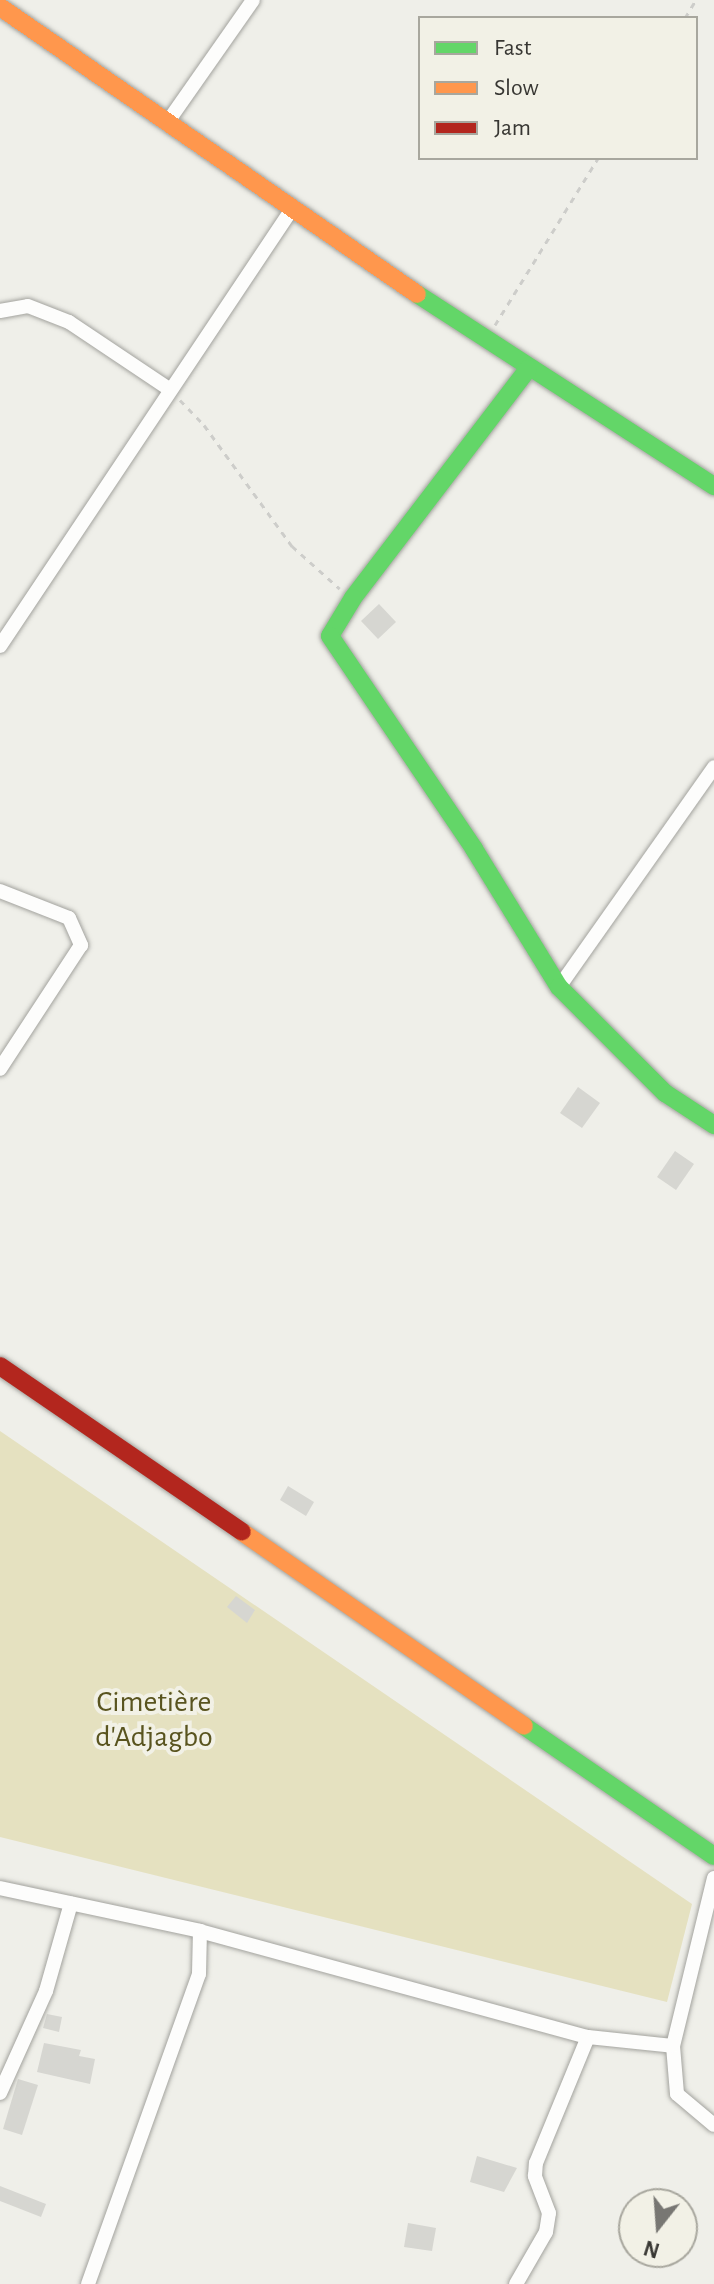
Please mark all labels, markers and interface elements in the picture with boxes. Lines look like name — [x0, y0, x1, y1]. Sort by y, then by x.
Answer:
legend — [418, 16, 698, 160]
text: Fast — [494, 36, 531, 60]
text: Slow — [494, 76, 539, 100]
text: Jam — [494, 116, 531, 140]
park label: Cimetière d'Adjagbo — [95, 1684, 213, 1754]
north arrow — [618, 2188, 698, 2268]
text: N — [641, 2236, 662, 2262]

